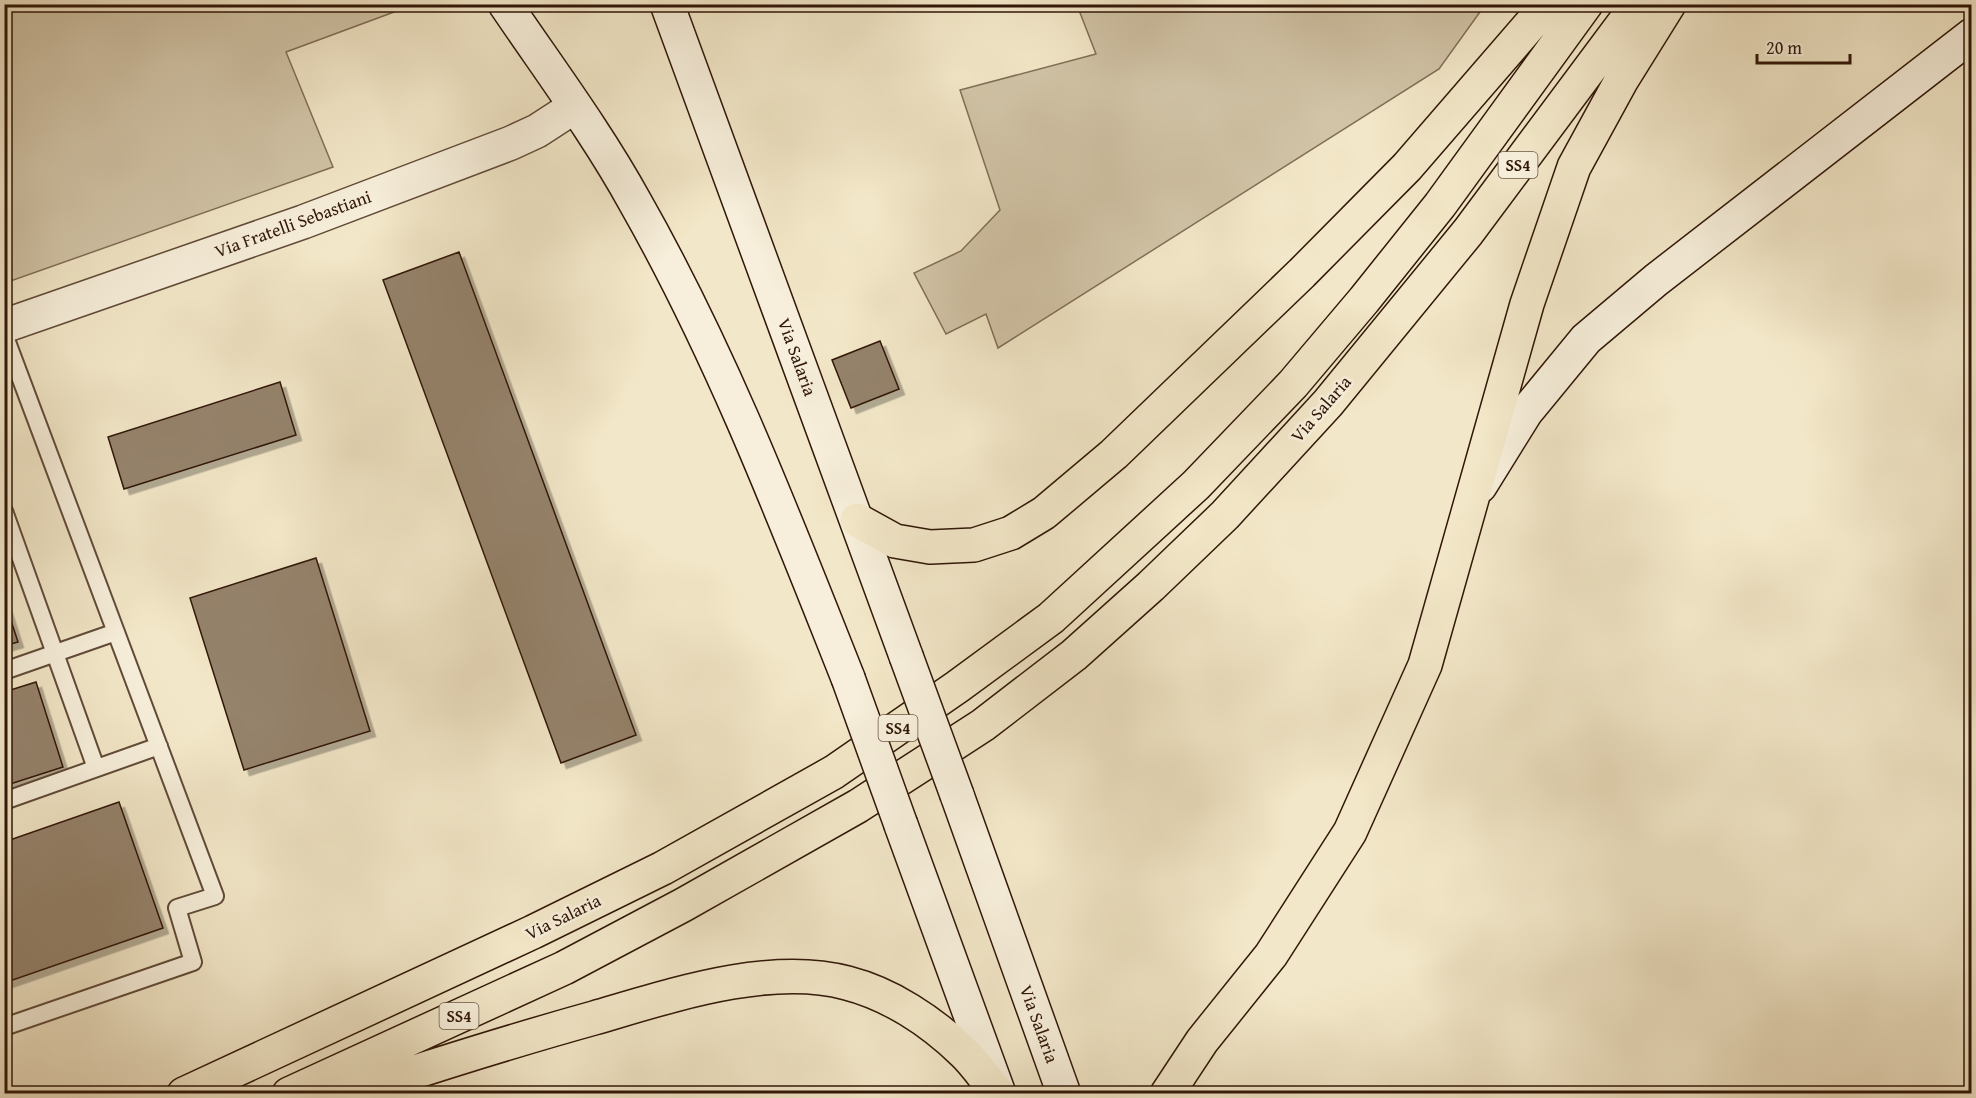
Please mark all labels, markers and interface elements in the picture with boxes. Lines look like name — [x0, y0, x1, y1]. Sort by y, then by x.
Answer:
scale bar — [1757, 27, 1850, 65]
text: 20 m — [1766, 34, 1802, 61]
road number: SS4 — [1498, 152, 1538, 178]
street label: Via Fratelli Sebastiani — [211, 183, 375, 264]
street label: Via Salaria — [771, 314, 824, 400]
street label: Via Salaria — [1284, 369, 1358, 448]
road number: SS4 — [878, 715, 918, 741]
street label: Via Salaria — [520, 886, 606, 946]
street label: Via Salaria — [1013, 981, 1066, 1067]
road number: SS4 — [440, 1003, 478, 1029]

